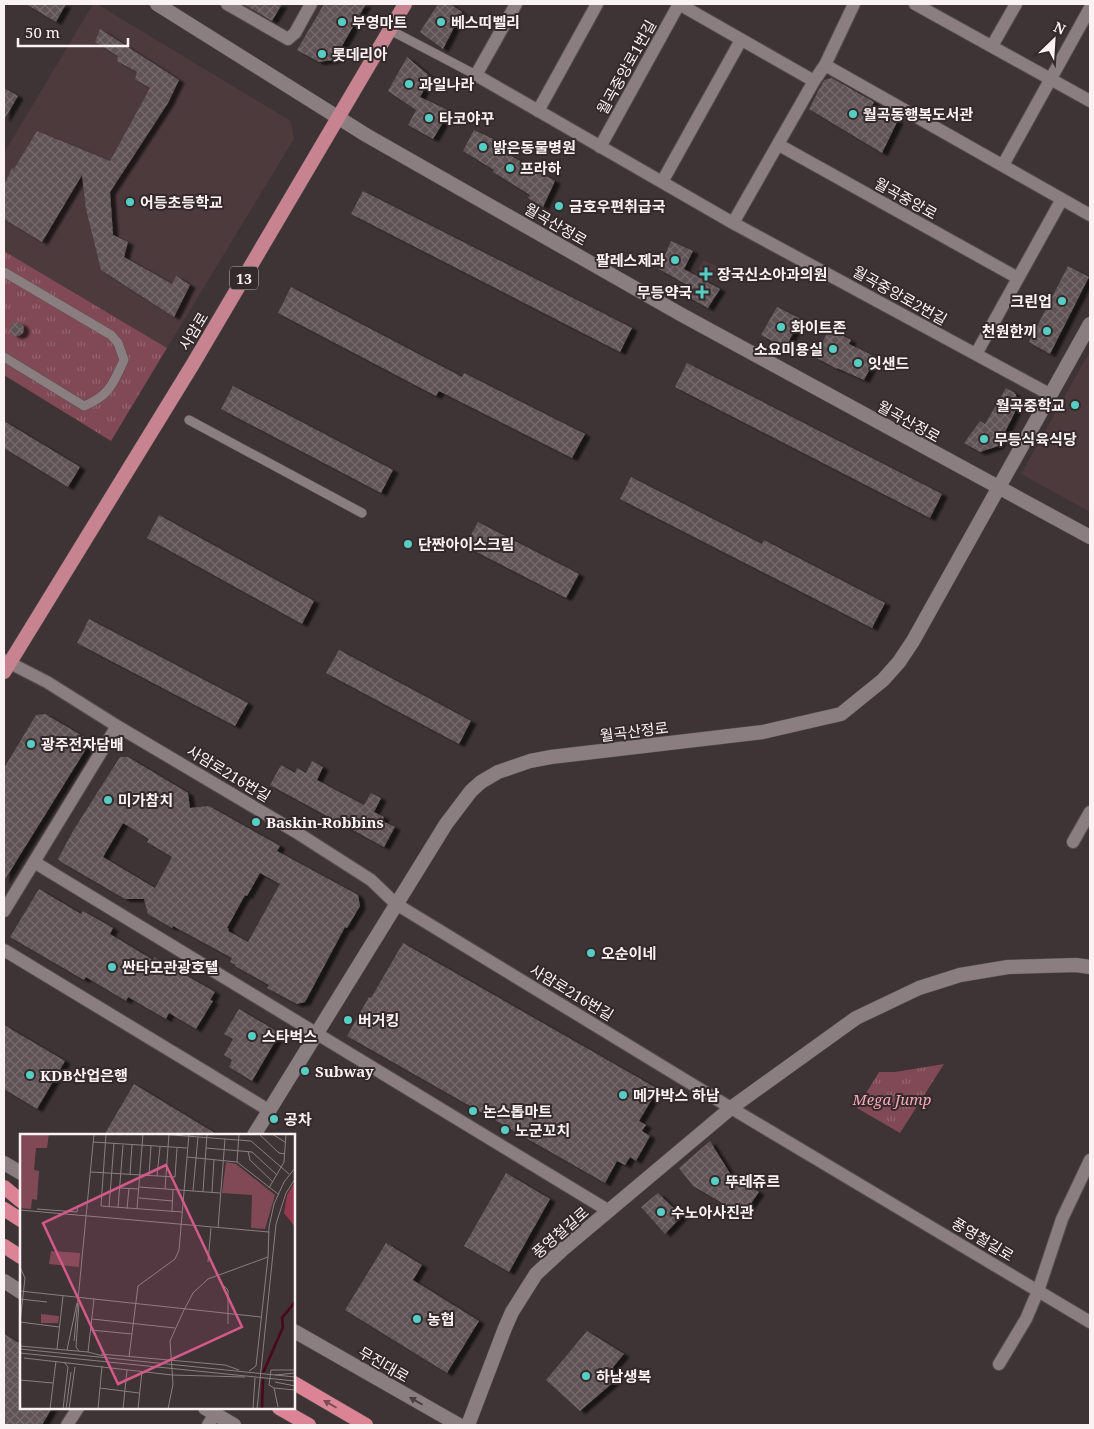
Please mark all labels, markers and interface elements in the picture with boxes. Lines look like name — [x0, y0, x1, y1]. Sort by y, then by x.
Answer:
place label: 부영마트 — [352, 12, 407, 32]
place label: 베스띠벨리 — [451, 12, 520, 32]
scale bar — [18, 15, 128, 47]
north arrow — [1029, 15, 1079, 65]
marker: 부영마트 — [336, 16, 348, 28]
marker: 베스띠벨리 — [435, 16, 447, 28]
street label: 월곡중앙로1번길 — [592, 16, 660, 118]
text: N — [1051, 17, 1069, 39]
text: 50 m — [25, 22, 60, 42]
place label: 롯데리아 — [332, 44, 387, 64]
marker: 롯데리아 — [316, 48, 328, 60]
place label: 과일나라 — [419, 74, 474, 94]
marker: 과일나라 — [403, 78, 415, 90]
place label: 월곡동행복도서관 — [863, 104, 974, 124]
place label: 타코야꾸 — [439, 108, 494, 128]
marker: 월곡동행복도서관 — [847, 108, 859, 120]
marker: 타코야꾸 — [423, 112, 435, 124]
place label: 밝은동물병원 — [493, 137, 576, 157]
marker: 밝은동물병원 — [477, 141, 489, 153]
place label: 프라하 — [520, 158, 562, 178]
marker: 프라하 — [504, 162, 516, 174]
street label: 월곡중앙로 — [871, 173, 941, 223]
place label: 어등초등학교 — [140, 192, 223, 212]
marker: 어등초등학교 — [124, 196, 136, 208]
place label: 금호우편취급국 — [569, 196, 666, 216]
street label: 월곡산정로 — [521, 198, 591, 250]
marker: 금호우편취급국 — [553, 200, 565, 212]
place label: 팔레스제과 — [596, 250, 665, 270]
marker: 팔레스제과 — [669, 254, 681, 266]
street label: 월곡중앙로2번길 — [849, 261, 951, 329]
place label: 장국신소아과의원 — [717, 264, 827, 284]
road number: 13 — [230, 266, 258, 290]
marker: 장국신소아과의원 — [699, 267, 713, 281]
place label: 무등약국 — [637, 282, 692, 302]
marker: 무등약국 — [696, 286, 708, 298]
place label: 크린업 — [1011, 291, 1052, 311]
marker: 크린업 — [1056, 295, 1068, 307]
street label: 사암로 — [174, 308, 212, 354]
place label: 화이트존 — [791, 317, 846, 337]
marker: 화이트존 — [775, 321, 787, 333]
place label: 천원한끼 — [982, 321, 1037, 341]
marker: 천원한끼 — [1041, 325, 1053, 337]
place label: 소요미용실 — [754, 339, 823, 359]
marker: 소요미용실 — [827, 343, 839, 355]
place label: 잇샌드 — [868, 353, 910, 373]
marker: 잇샌드 — [852, 357, 864, 369]
place label: 월곡중학교 — [996, 395, 1065, 415]
street label: 월곡산정로 — [874, 396, 944, 446]
marker: 월곡중학교 — [1069, 399, 1081, 411]
place label: 무등식육식당 — [994, 429, 1077, 449]
marker: 무등식육식당 — [978, 433, 990, 445]
place label: 단짠아이스크림 — [418, 534, 515, 554]
marker: 단짠아이스크림 — [402, 538, 414, 550]
street label: 월곡산정로 — [599, 717, 669, 745]
place label: 광주전자담배 — [41, 734, 124, 754]
marker: 광주전자담배 — [25, 738, 37, 750]
street label: 사암로216번길 — [183, 740, 275, 806]
place label: 미가참치 — [118, 790, 173, 810]
marker: 미가참치 — [102, 794, 114, 806]
place label: Baskin-Robbins — [266, 812, 384, 832]
marker: Baskin-Robbins — [250, 816, 262, 828]
place label: 오순이네 — [601, 943, 656, 963]
marker: 오순이네 — [585, 947, 597, 959]
place label: 싼타모관광호텔 — [122, 957, 219, 977]
street label: 사암로216번길 — [526, 959, 618, 1025]
marker: 싼타모관광호텔 — [106, 961, 118, 973]
place label: 버거킹 — [358, 1010, 399, 1030]
marker: 버거킹 — [342, 1014, 354, 1026]
place label: 스타벅스 — [262, 1026, 317, 1046]
marker: 스타벅스 — [246, 1030, 258, 1042]
place label: Subway — [315, 1061, 374, 1081]
place label: KDB산업은행 — [40, 1065, 128, 1085]
marker: Subway — [299, 1065, 311, 1077]
marker: KDB산업은행 — [24, 1069, 36, 1081]
place label: 메가박스 하남 — [633, 1085, 720, 1105]
marker: 메가박스 하남 — [617, 1089, 629, 1101]
park label: Mega Jump — [852, 1089, 932, 1109]
place label: 논스톱마트 — [483, 1101, 552, 1121]
marker: 논스톱마트 — [467, 1105, 479, 1117]
place label: 공차 — [284, 1109, 312, 1129]
marker: 공차 — [268, 1113, 280, 1125]
place label: 노군꼬치 — [515, 1120, 570, 1140]
marker: 노군꼬치 — [499, 1124, 511, 1136]
inset map — [20, 1134, 295, 1409]
place label: 뚜레쥬르 — [725, 1171, 780, 1191]
marker: 뚜레쥬르 — [709, 1175, 721, 1187]
street label: 풍영철길로 — [527, 1202, 593, 1262]
place label: 수노아사진관 — [671, 1202, 754, 1222]
marker: 수노아사진관 — [655, 1206, 667, 1218]
street label: 풍영철길로 — [948, 1213, 1018, 1265]
place label: 농협 — [427, 1309, 455, 1329]
marker: 농협 — [411, 1313, 423, 1325]
street label: 무진대로 — [355, 1342, 413, 1386]
place label: 하남생복 — [596, 1366, 651, 1386]
marker: 하남생복 — [580, 1370, 592, 1382]
one-way arrow — [409, 1397, 424, 1405]
one-way arrow — [323, 1400, 336, 1409]

